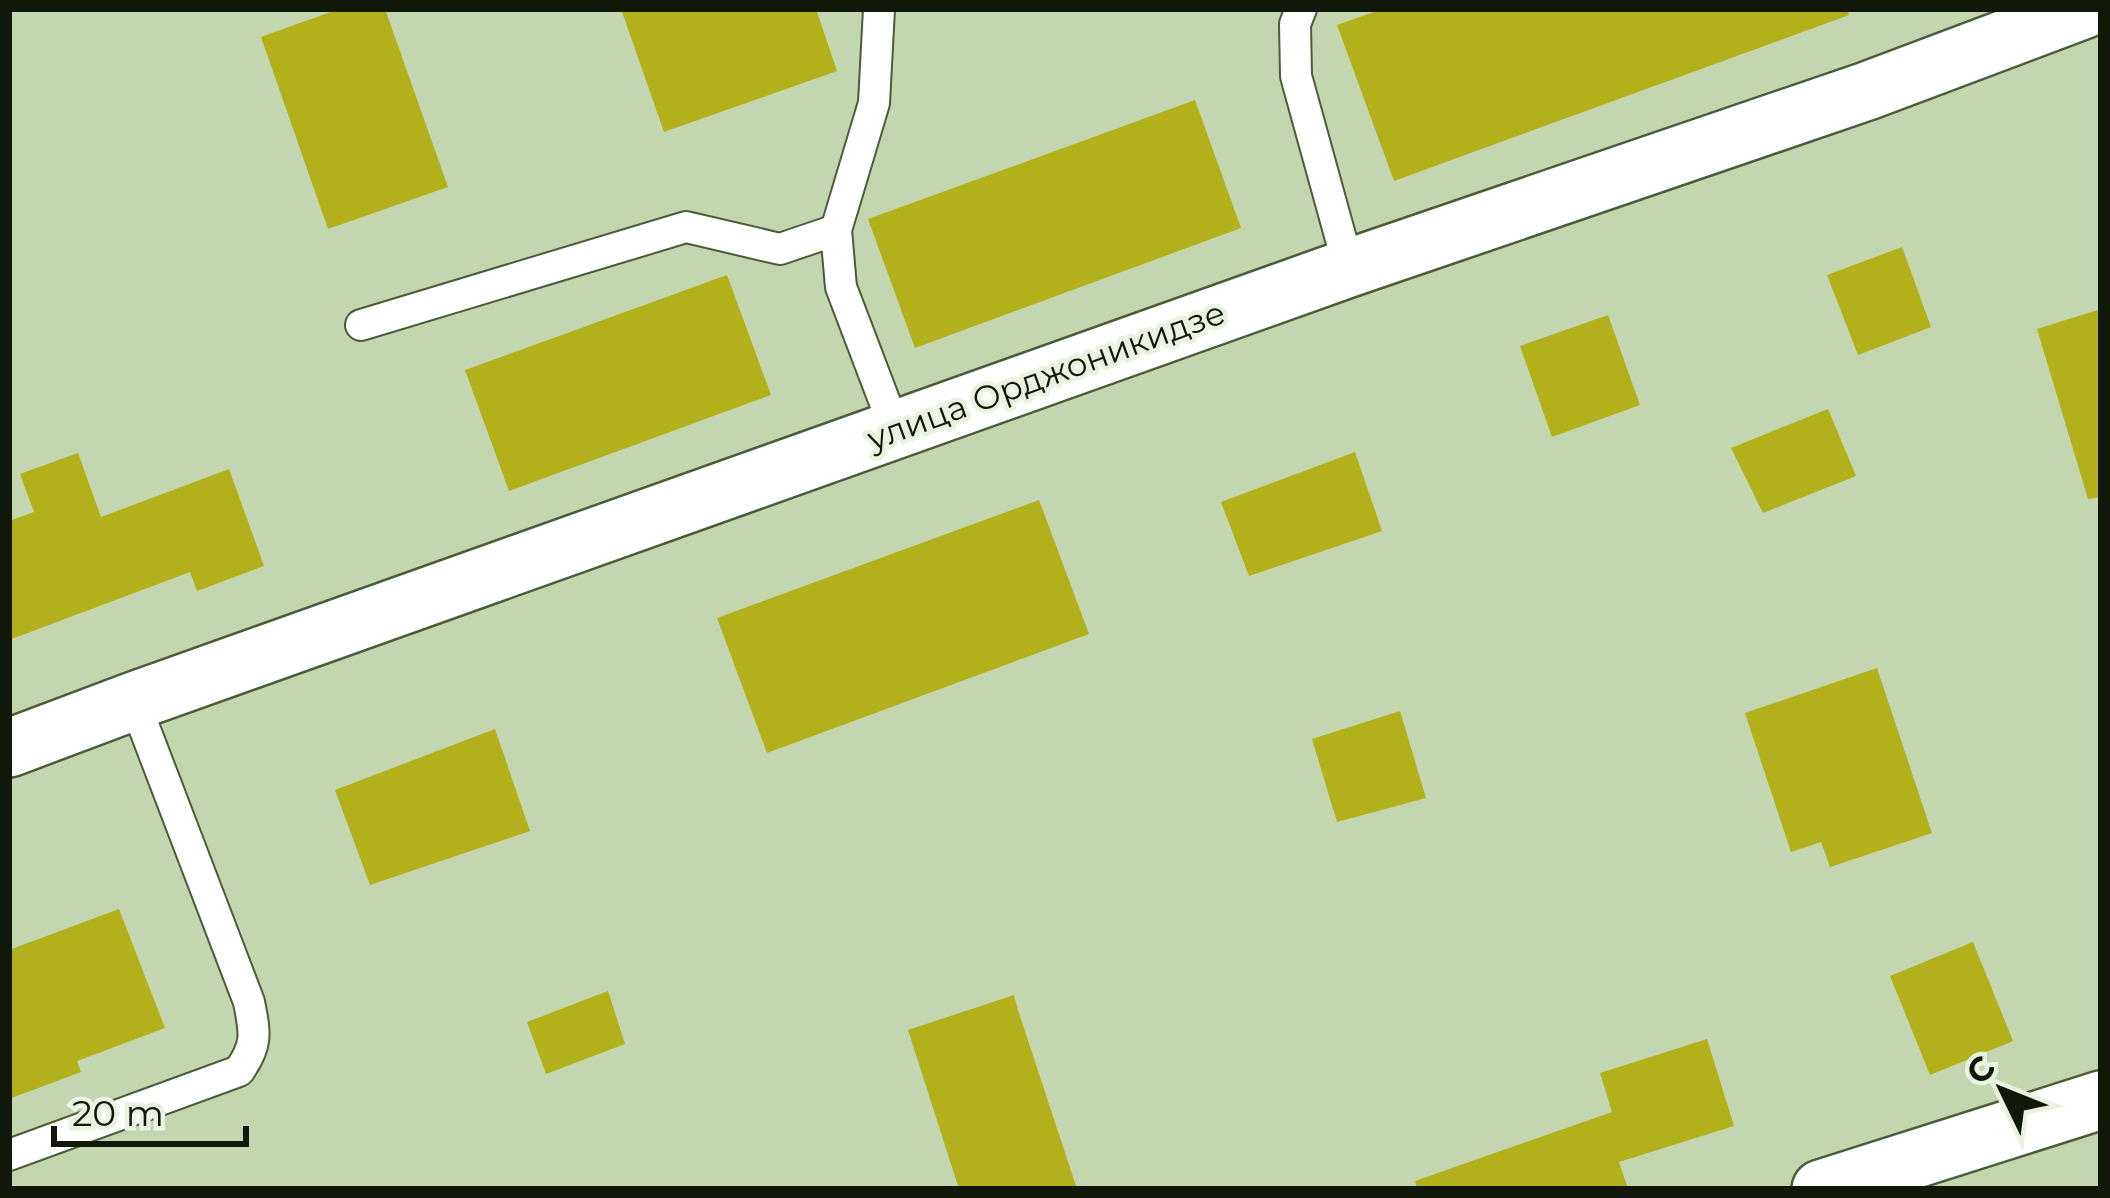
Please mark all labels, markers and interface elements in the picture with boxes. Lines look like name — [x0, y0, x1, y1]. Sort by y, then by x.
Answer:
street label: улица Орджоникидзе — [861, 292, 1230, 459]
north arrow — [1942, 1030, 2062, 1150]
text: С — [1957, 1047, 2003, 1092]
scale bar — [54, 1072, 246, 1146]
text: 20 m — [72, 1091, 164, 1135]

